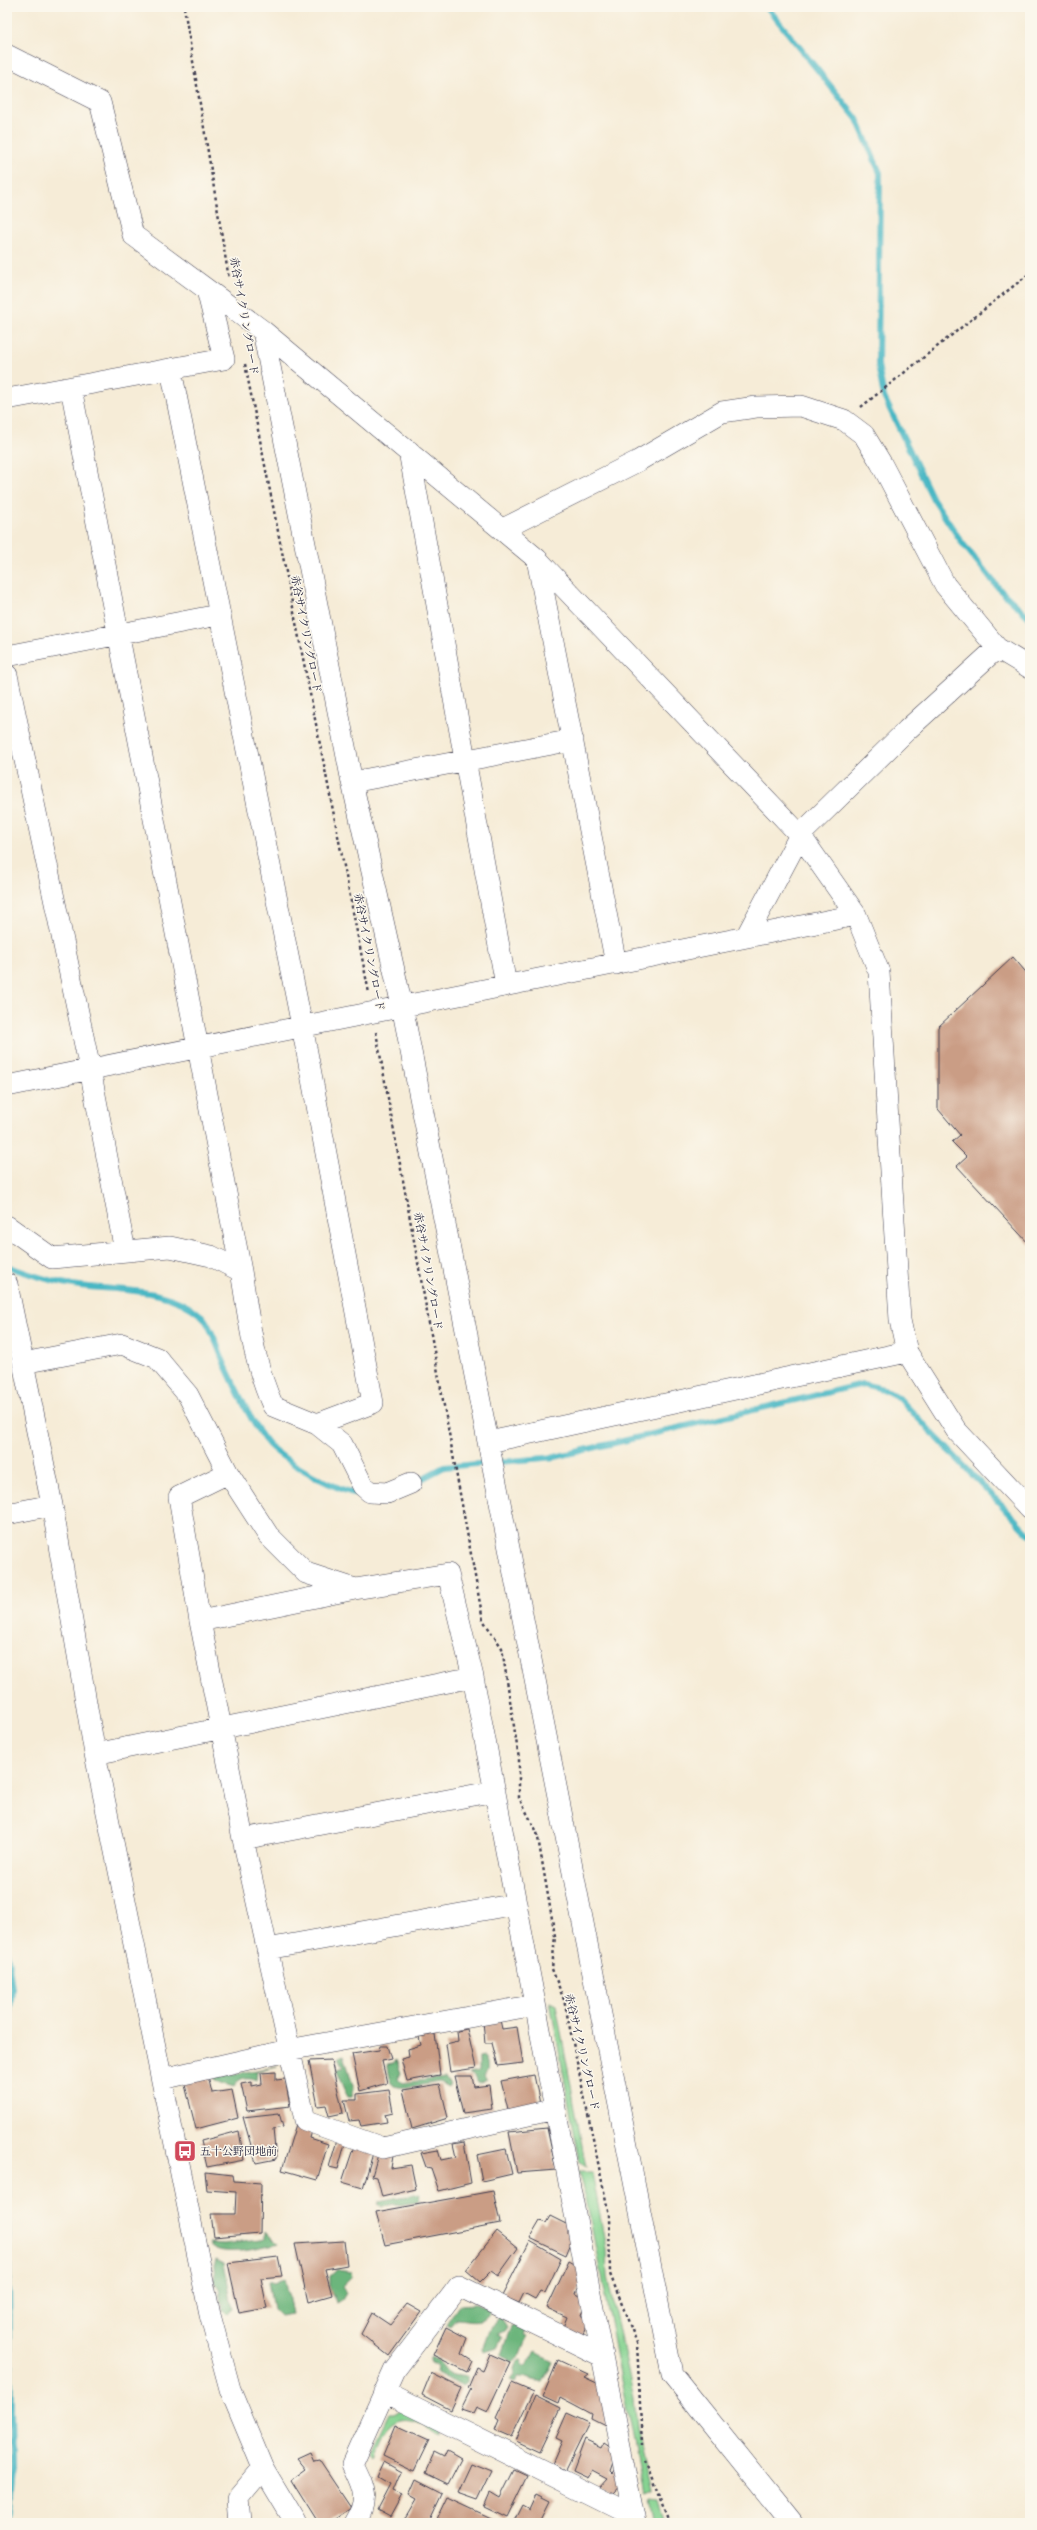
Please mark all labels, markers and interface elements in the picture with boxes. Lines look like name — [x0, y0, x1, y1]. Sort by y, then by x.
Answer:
street label: 赤谷サイクリングロード — [226, 256, 262, 376]
street label: 赤谷サイクリングロード — [287, 574, 325, 694]
street label: 赤谷サイクリングロード — [350, 892, 388, 1012]
street label: 赤谷サイクリングロード — [410, 1211, 446, 1331]
street label: 赤谷サイクリングロード — [561, 1992, 603, 2112]
bus stop icon: 五十公野団地前 — [172, 2138, 198, 2164]
place label: 五十公野団地前 — [200, 2144, 277, 2159]

